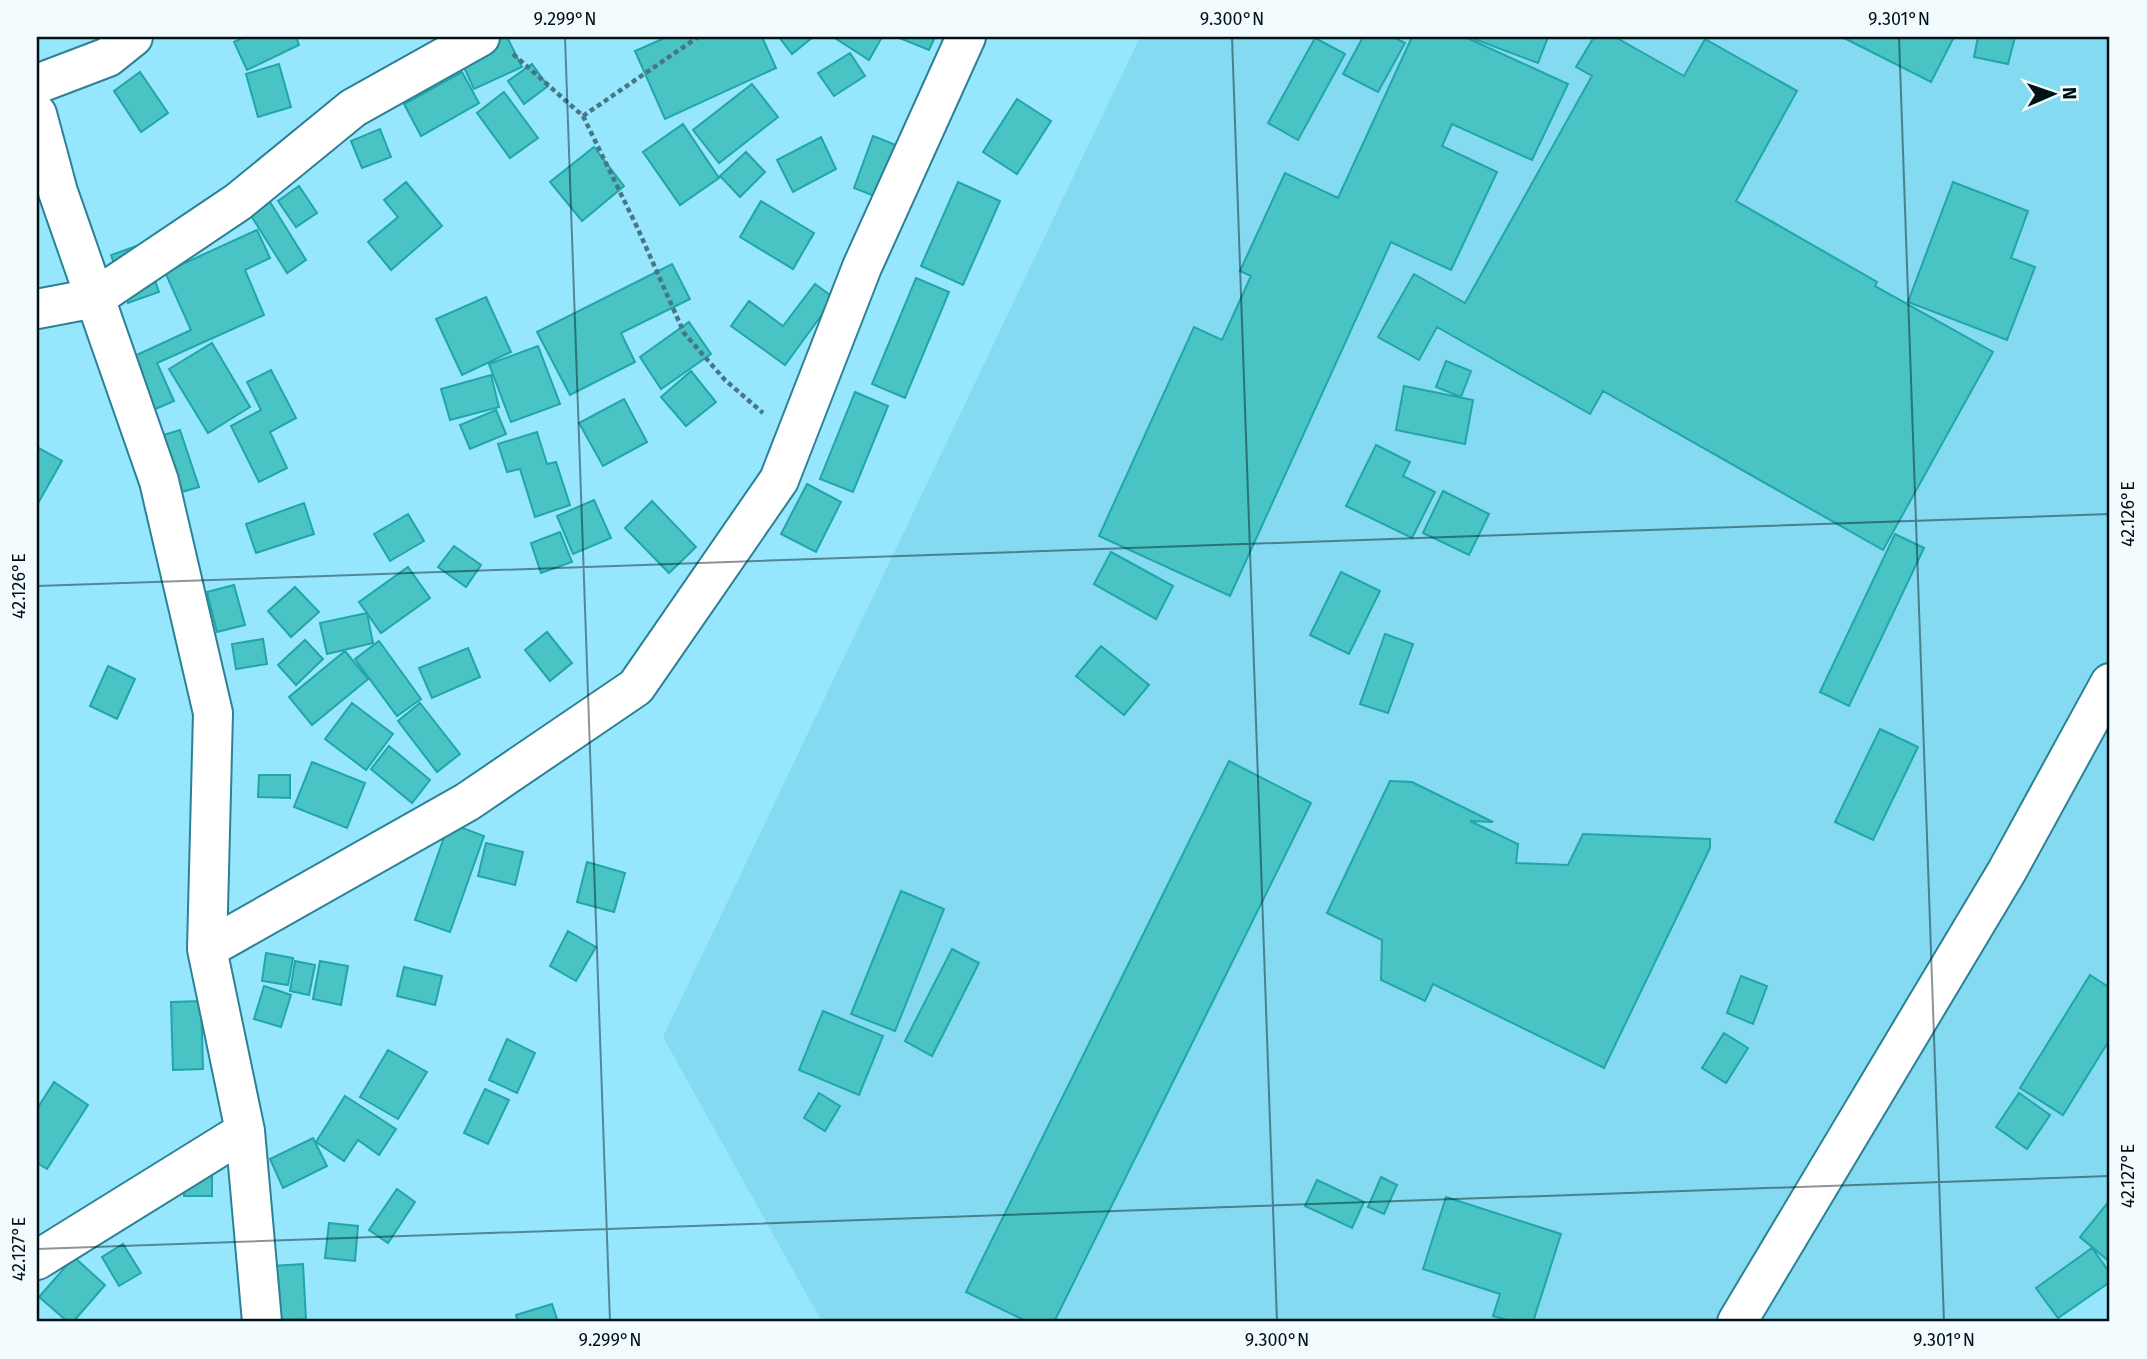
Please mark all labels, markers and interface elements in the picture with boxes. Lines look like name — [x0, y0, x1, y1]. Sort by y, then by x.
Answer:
text: 9.299°N — [533, 8, 597, 30]
text: 9.300°N — [1200, 8, 1264, 30]
text: 9.301°N — [1868, 8, 1930, 30]
north arrow — [2018, 60, 2088, 130]
text: N — [2058, 87, 2081, 100]
text: 42.126°E — [2117, 481, 2139, 547]
text: 42.126°E — [8, 553, 30, 619]
text: 42.127°E — [2117, 1144, 2139, 1208]
text: 42.127°E — [8, 1217, 30, 1281]
text: 9.299°N — [578, 1329, 642, 1351]
text: 9.300°N — [1245, 1329, 1309, 1351]
text: 9.301°N — [1913, 1329, 1975, 1351]

